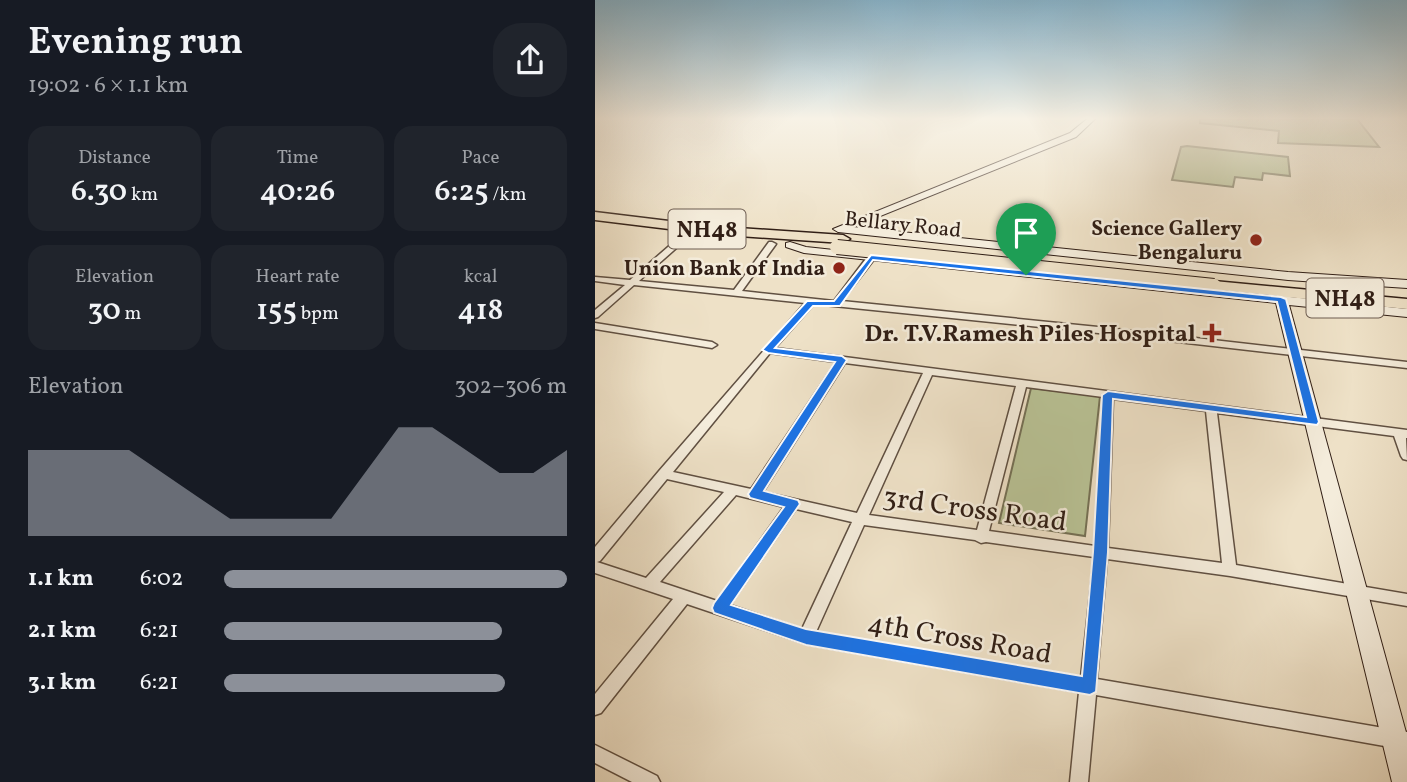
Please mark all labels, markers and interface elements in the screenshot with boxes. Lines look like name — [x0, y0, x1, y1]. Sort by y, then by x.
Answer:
text: Evening run — [28, 17, 243, 70]
button: share — [493, 23, 567, 97]
text: 19:02 · 6 × 1.1 km — [28, 70, 188, 102]
text: Distance — [78, 145, 151, 171]
text: Time — [277, 145, 318, 171]
text: Pace — [461, 145, 500, 171]
text: 6.30 — [71, 171, 127, 213]
text: 40:26 — [260, 171, 335, 213]
text: 6:25 — [434, 171, 489, 213]
text: km — [127, 182, 158, 208]
text: /km — [489, 182, 527, 208]
pin — [996, 203, 1056, 275]
street label: Bellary Road — [843, 205, 963, 246]
road number: NH48 — [669, 210, 745, 248]
icon: arrive — [1007, 214, 1045, 252]
place label: Science Gallery Bengaluru — [1091, 215, 1242, 268]
marker: Science Gallery Bengaluru — [1248, 232, 1264, 248]
place label: Union Bank of India — [624, 255, 825, 284]
marker: Union Bank of India — [831, 260, 847, 276]
text: Elevation — [75, 264, 154, 290]
text: Heart rate — [256, 264, 339, 290]
text: kcal — [464, 264, 497, 290]
road number: NH48 — [1307, 278, 1383, 318]
text: 30 — [88, 290, 121, 332]
text: 155 — [256, 290, 297, 332]
text: 418 — [458, 290, 503, 332]
text: m — [121, 301, 141, 327]
text: bpm — [297, 301, 339, 327]
place label: Dr. T.V.Ramesh Piles Hospital — [865, 318, 1196, 352]
marker: Dr. T.V.Ramesh Piles Hospital — [1202, 323, 1222, 343]
text: Elevation — [28, 371, 124, 403]
text: 302–306 m — [454, 371, 567, 403]
street label: 3rd Cross Road — [880, 478, 1069, 543]
text: 1.1 km — [28, 563, 94, 595]
text: 6:02 — [140, 563, 183, 595]
street label: 4th Cross Road — [864, 604, 1055, 675]
text: 2.1 km — [28, 615, 97, 647]
text: 6:21 — [140, 615, 178, 647]
text: 3.1 km — [28, 667, 96, 699]
text: 6:21 — [140, 667, 178, 699]

